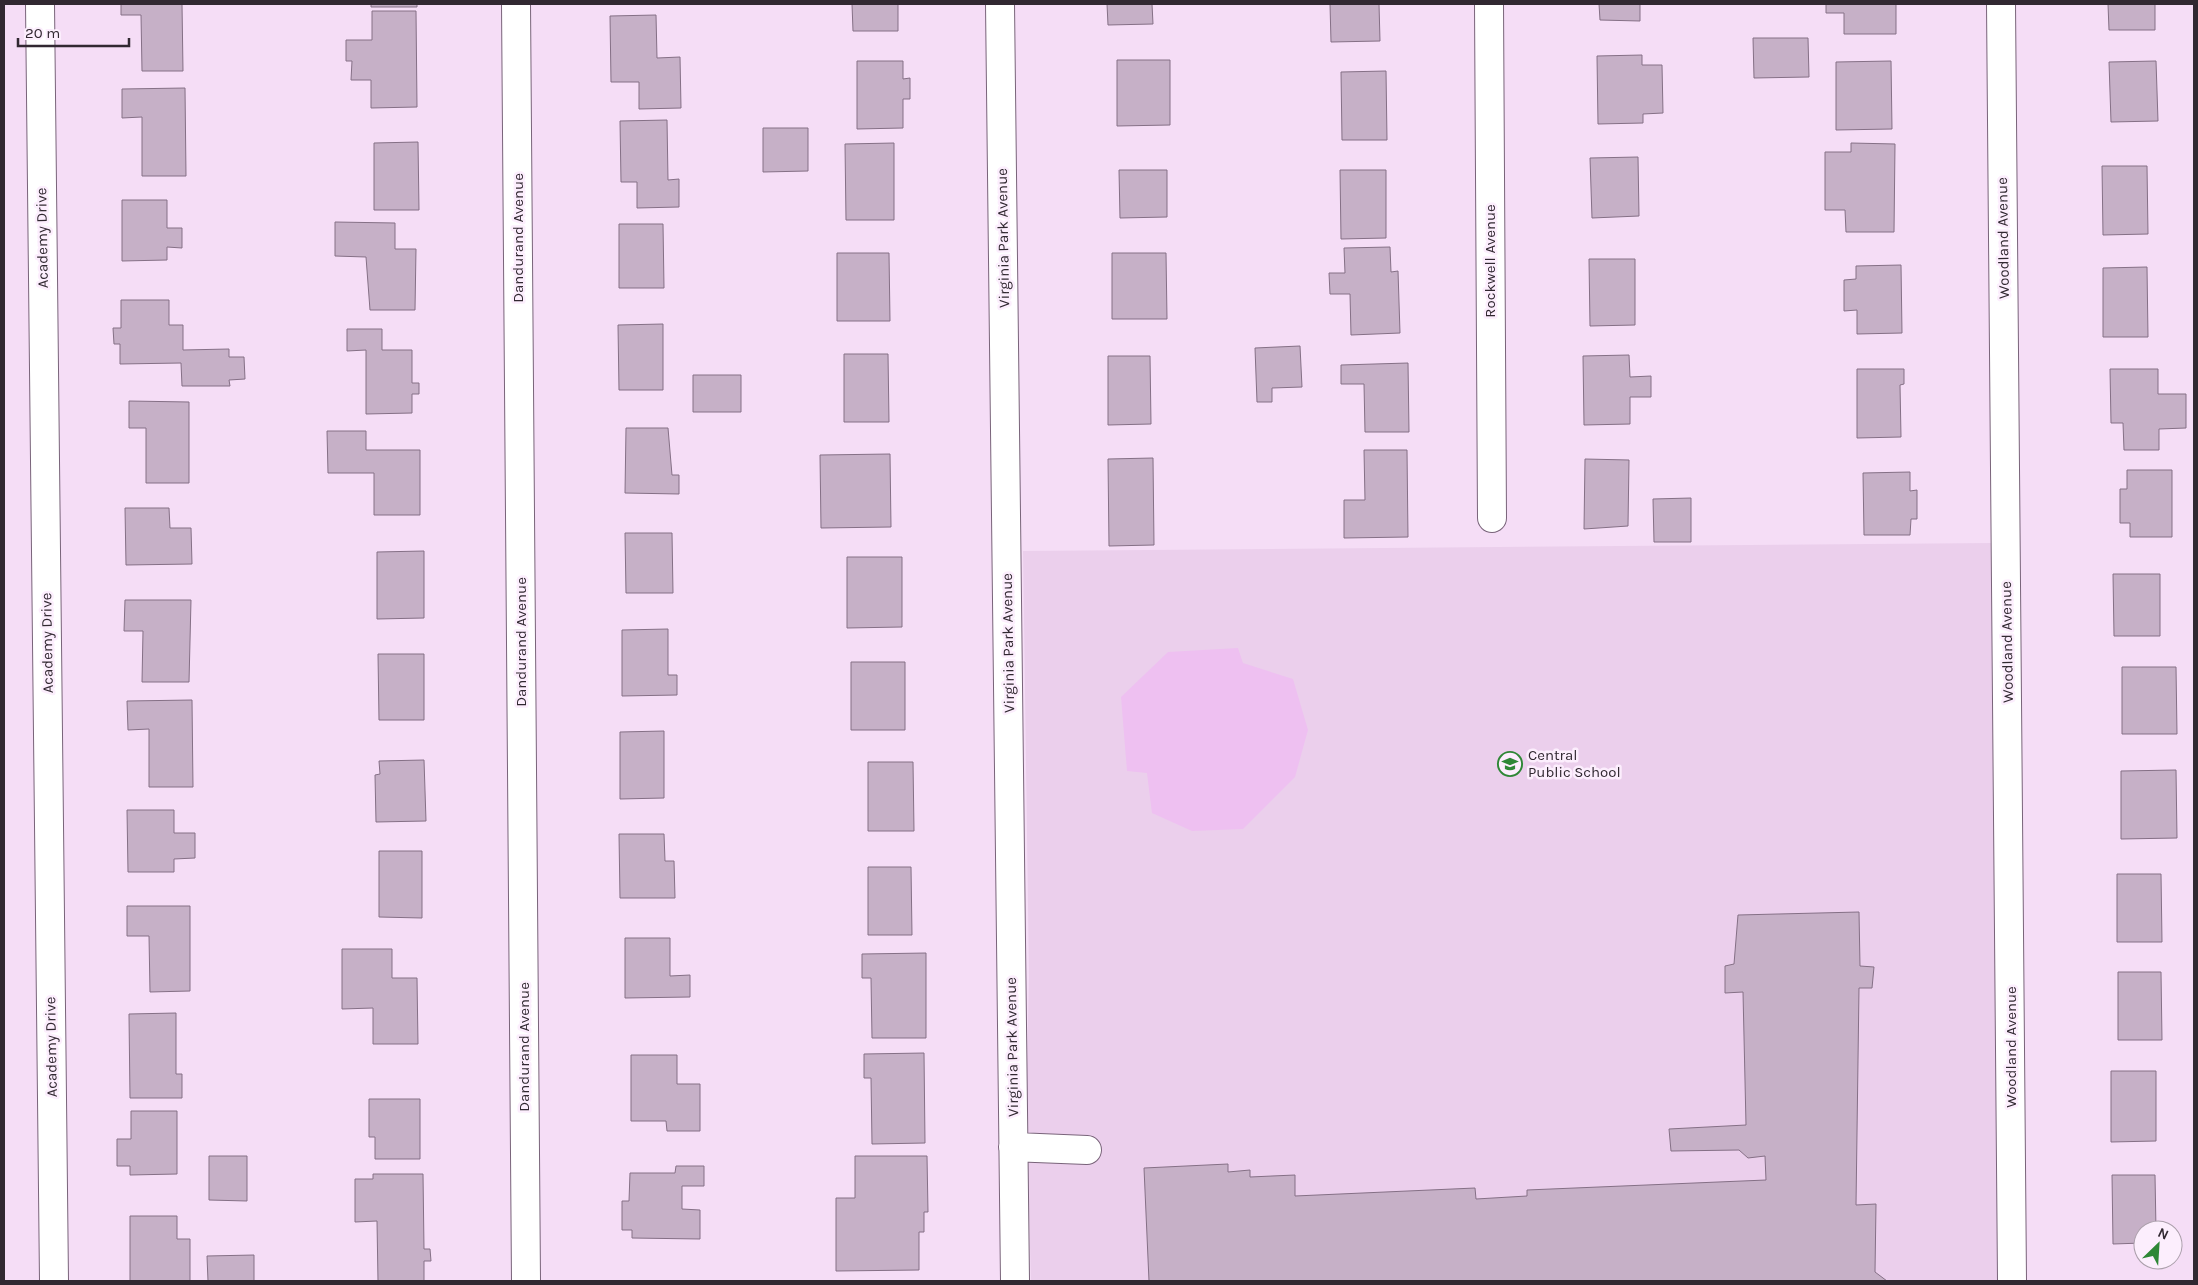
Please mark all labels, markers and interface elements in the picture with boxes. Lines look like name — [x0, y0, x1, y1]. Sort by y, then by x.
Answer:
scale bar — [18, 15, 129, 47]
text: 20 m — [25, 24, 60, 42]
street label: Virginia Park Avenue — [993, 168, 1013, 308]
street label: Dandurand Avenue — [509, 173, 527, 303]
street label: Woodland Avenue — [1993, 177, 2013, 299]
street label: Academy Drive — [32, 187, 52, 289]
street label: Rockwell Avenue — [1481, 204, 1499, 318]
street label: Virginia Park Avenue — [998, 573, 1018, 713]
street label: Dandurand Avenue — [512, 577, 530, 707]
street label: Woodland Avenue — [1997, 581, 2017, 703]
street label: Academy Drive — [37, 592, 57, 694]
place label: Central Public School — [1528, 746, 1621, 781]
school or university icon: Central Public School — [1497, 751, 1523, 777]
street label: Virginia Park Avenue — [1002, 977, 1022, 1117]
street label: Dandurand Avenue — [515, 982, 533, 1112]
street label: Woodland Avenue — [2002, 986, 2020, 1108]
street label: Academy Drive — [41, 996, 61, 1098]
north arrow — [2133, 1220, 2183, 1270]
text: N — [2155, 1224, 2171, 1243]

